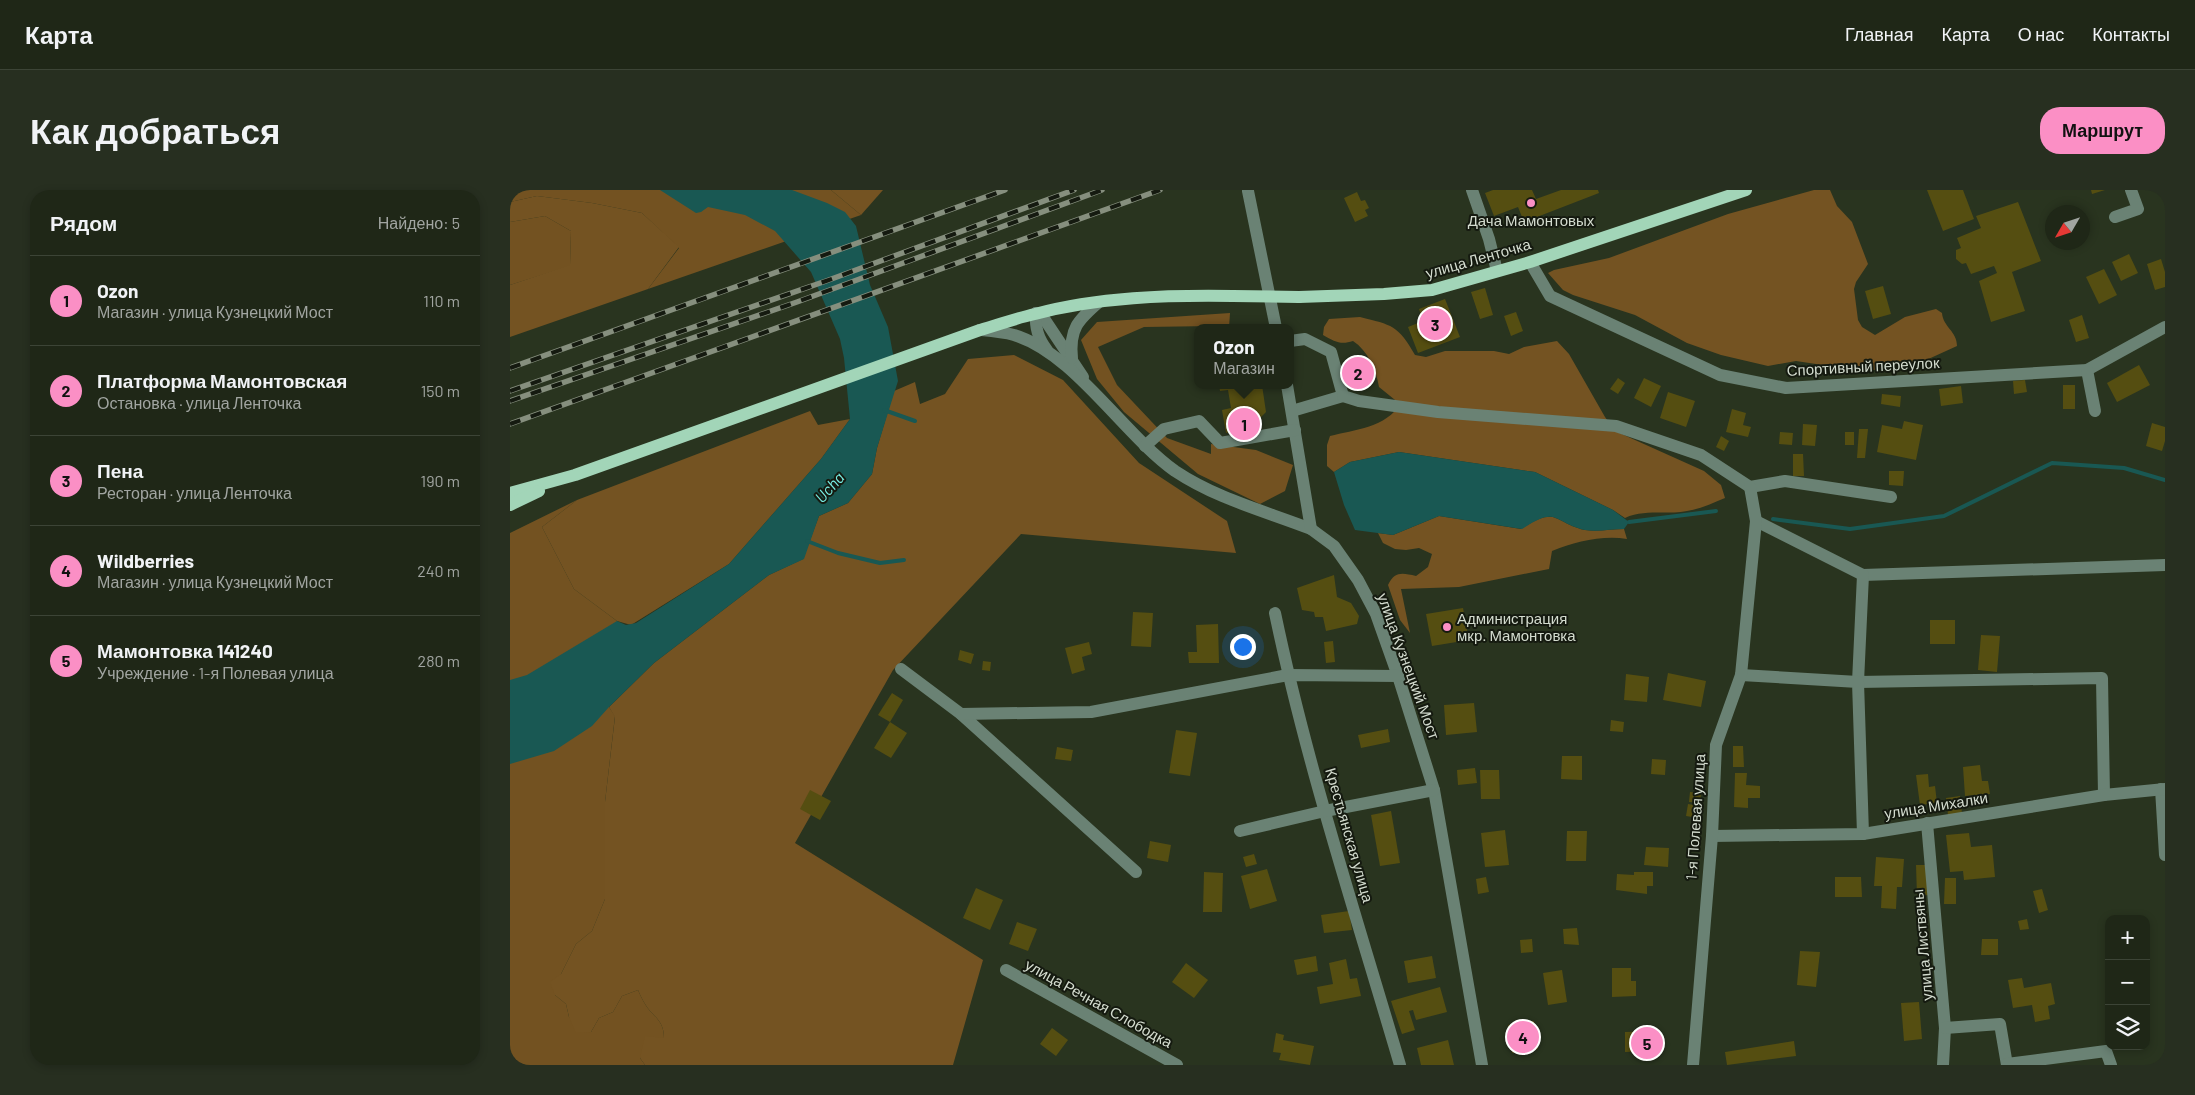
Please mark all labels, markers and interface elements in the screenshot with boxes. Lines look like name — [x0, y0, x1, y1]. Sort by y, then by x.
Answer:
text: Карта — [25, 20, 93, 49]
text: Главная — [1845, 23, 1914, 45]
text: Карта — [1942, 23, 1990, 45]
text: О нас — [2018, 23, 2064, 45]
text: Контакты — [2092, 23, 2170, 45]
button: Маршрут — [2040, 107, 2165, 154]
text: Как добраться — [30, 109, 280, 151]
marker: Дача Мамонтовых — [1525, 197, 1537, 209]
north arrow — [2045, 205, 2090, 250]
text: Рядом — [50, 210, 117, 235]
place label: Дача Мамонтовых — [1468, 211, 1595, 229]
text: Найдено: 5 — [378, 213, 460, 232]
street label: улица Ленточка — [1423, 234, 1533, 282]
text: Ozon — [97, 279, 139, 302]
text: 1 — [63, 291, 69, 310]
text: 110 m — [423, 291, 460, 310]
text: Магазин · улица Кузнецкий Мост — [97, 302, 333, 321]
pin: 3 — [1419, 305, 1451, 343]
popup — [1194, 324, 1294, 389]
text: Ozon — [1213, 335, 1255, 358]
street label: Спортивный переулок — [1786, 353, 1940, 379]
pin: 2 — [1342, 354, 1374, 392]
text: Магазин — [1213, 358, 1275, 377]
text: Платформа Мамонтовская — [97, 369, 347, 392]
text: 2 — [62, 381, 70, 400]
text: 150 m — [421, 381, 460, 400]
text: Остановка · улица Ленточка — [97, 393, 301, 412]
pin: 1 — [1228, 405, 1260, 443]
text: Пена — [97, 459, 143, 482]
water label: Ucha — [810, 468, 848, 506]
text: 3 — [62, 471, 70, 490]
text: 190 m — [421, 471, 460, 490]
text: Ресторан · улица Ленточка — [97, 483, 292, 502]
text: Wildberries — [97, 549, 194, 572]
text: 4 — [61, 561, 71, 580]
text: 240 m — [417, 561, 460, 580]
text: Магазин · улица Кузнецкий Мост — [97, 572, 333, 591]
street label: улица Кузнецкий Мост — [1374, 590, 1444, 742]
place label: Администрация мкр. Мамонтовка — [1457, 609, 1576, 644]
marker: Администрация мкр. Мамонтовка — [1441, 621, 1453, 633]
your location — [1230, 634, 1256, 660]
text: Мамонтовка 141240 — [97, 639, 273, 662]
text: 5 — [62, 651, 70, 670]
text: 280 m — [418, 651, 460, 670]
text: Учреждение · 1-я Полевая улица — [97, 663, 334, 682]
street label: 1-я Полевая улица — [1682, 753, 1708, 881]
street label: Крестьянская улица — [1322, 766, 1378, 905]
street label: улица Михалки — [1883, 788, 1989, 822]
street label: улица Листвяны — [1908, 889, 1936, 1001]
map controls — [2105, 915, 2150, 1050]
button: + — [2105, 915, 2150, 960]
street label: улица Речная Слободка — [1022, 955, 1176, 1051]
button: − — [2105, 960, 2150, 1005]
button: layers — [2105, 1005, 2150, 1050]
pin: 4 — [1507, 1018, 1539, 1056]
pin: 5 — [1631, 1024, 1663, 1062]

